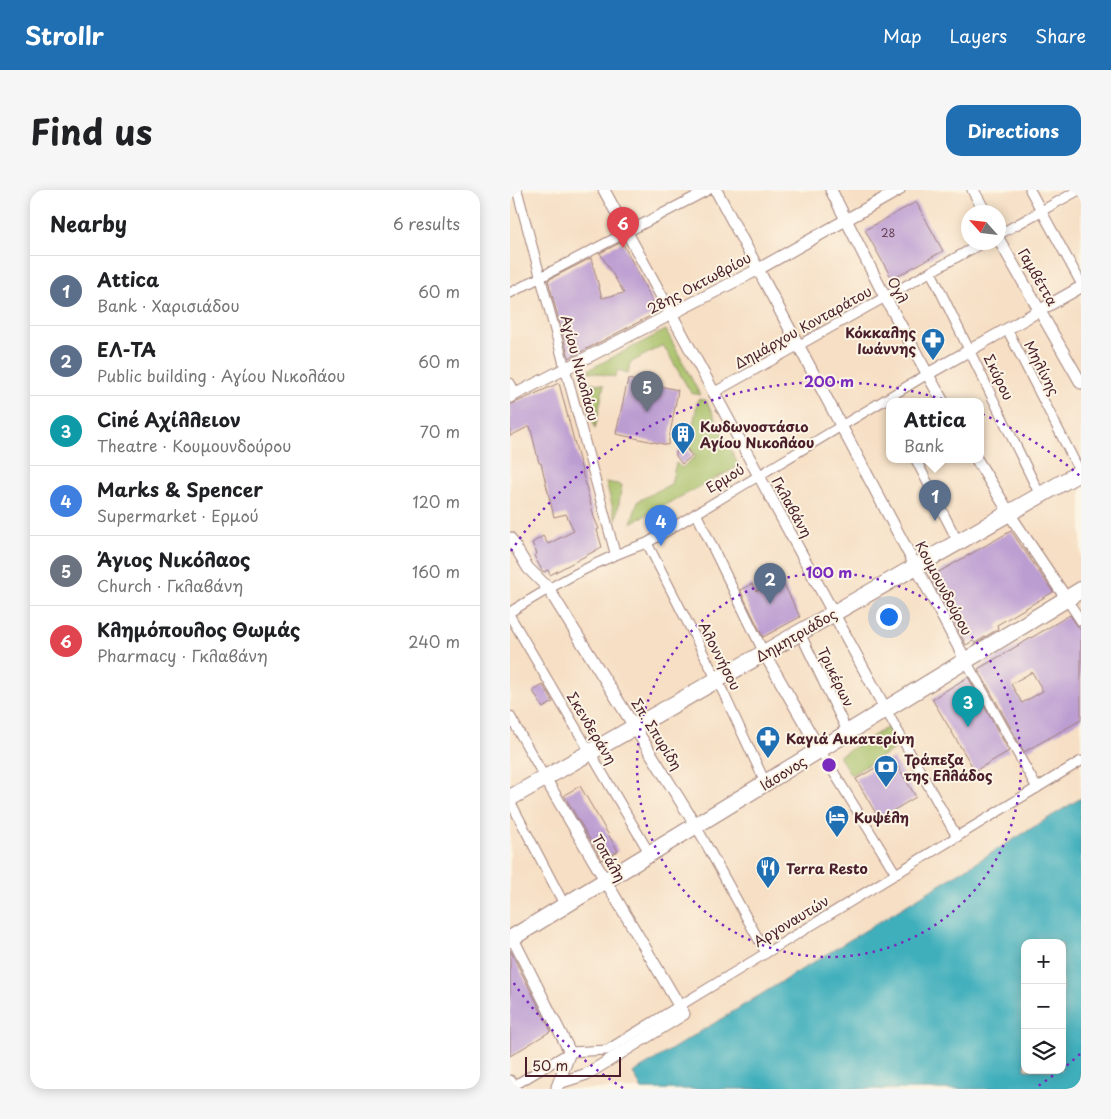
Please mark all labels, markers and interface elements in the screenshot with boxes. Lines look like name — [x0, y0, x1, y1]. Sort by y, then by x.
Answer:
text: Strollr — [25, 17, 104, 53]
text: Map — [883, 22, 922, 49]
text: Layers — [950, 22, 1007, 49]
text: Share — [1035, 22, 1086, 49]
text: Find us — [30, 104, 152, 157]
button: Directions — [946, 105, 1081, 156]
north arrow — [961, 205, 1006, 250]
text: Nearby — [50, 207, 127, 239]
pin: 6 — [607, 207, 639, 248]
text: 6 results — [393, 211, 460, 235]
house number: 28 — [881, 224, 895, 241]
street label: Γαμβέττα — [1013, 244, 1063, 310]
street label: 28ης Οκτωβρίου — [643, 247, 755, 319]
text: Attica — [97, 265, 159, 293]
street label: Ογλ — [882, 273, 914, 307]
text: 1 — [62, 279, 70, 303]
text: 60 m — [418, 279, 460, 303]
street label: Δημάρχου Κονταράτου — [730, 280, 876, 374]
text: Bank · Χαρισιάδου — [97, 293, 240, 317]
street label: Αγίου Νικολάου — [556, 313, 604, 423]
place label: Κόκκαλης Ιωάννης — [845, 322, 916, 359]
pharmacy icon: Κόκκαλης Ιωάννης — [920, 327, 946, 361]
text: ΕΛ-ΤΑ — [97, 335, 156, 363]
street label: Μηλίνης — [1019, 337, 1065, 399]
text: 2 — [60, 349, 72, 373]
text: 60 m — [418, 349, 460, 373]
street label: Σκύρου — [979, 350, 1019, 404]
text: Public building · Αγίου Νικολάου — [97, 363, 346, 387]
text: 200 m — [804, 369, 854, 392]
pin: 5 — [631, 371, 663, 412]
popup — [886, 398, 984, 463]
text: Ciné Αχίλλειον — [97, 405, 241, 433]
text: Attica — [904, 405, 966, 433]
place label: Κωδωνοστάσιο Αγίου Νικολάου — [700, 416, 814, 453]
text: 3 — [61, 419, 71, 443]
text: 70 m — [420, 419, 460, 443]
building icon: Κωδωνοστάσιο Αγίου Νικολάου — [670, 421, 696, 455]
text: Theatre · Κουμουνδούρου — [97, 433, 291, 457]
text: Bank — [904, 433, 944, 457]
street label: Ερμού — [702, 458, 748, 498]
street label: Γκλαβάνη — [767, 473, 817, 541]
text: Marks & Spencer — [97, 475, 263, 503]
pin: 1 — [919, 480, 951, 521]
text: 4 — [61, 489, 71, 513]
text: 120 m — [413, 489, 460, 513]
text: Supermarket · Ερμού — [97, 503, 259, 527]
pin: 4 — [645, 505, 677, 546]
street label: Κουμουνδούρου — [910, 537, 978, 639]
text: Άγιος Νικόλαος — [97, 545, 250, 573]
text: 5 — [61, 559, 71, 583]
text: 160 m — [412, 559, 460, 583]
text: 100 m — [806, 560, 852, 583]
pin: 2 — [754, 563, 786, 604]
text: Church · Γκλαβάνη — [97, 573, 243, 597]
street label: Δημητριάδος — [751, 603, 841, 667]
your location — [876, 604, 902, 630]
text: Κλημόπουλος Θωμάς — [97, 615, 300, 643]
street label: Αλοννήσου — [694, 618, 746, 694]
text: 6 — [60, 629, 72, 653]
text: 240 m — [408, 629, 460, 653]
text: Pharmacy · Γκλαβάνη — [97, 643, 268, 667]
street label: Τρικέρων — [812, 643, 860, 711]
pin: 3 — [952, 686, 984, 727]
street label: Σκενδεράνη — [562, 688, 622, 768]
street label: Σπ. Σπυρίδη — [627, 694, 687, 774]
pharmacy icon: Καγιά Αικατερίνη — [755, 725, 781, 759]
place label: Καγιά Αικατερίνη — [786, 728, 914, 749]
place label: Τράπεζα της Ελλάδος — [904, 749, 993, 786]
street label: Ιάσονος — [756, 751, 810, 795]
bank icon: Τράπεζα της Ελλάδος — [873, 754, 899, 788]
centre of rings — [820, 756, 838, 774]
hotel icon: Κυψέλη — [824, 804, 850, 838]
place label: Κυψέλη — [854, 807, 909, 828]
street label: Τοπάλη — [587, 830, 631, 886]
restaurant icon: Terra Resto — [755, 855, 781, 889]
place label: Terra Resto — [786, 858, 868, 879]
street label: Αργοναυτών — [749, 890, 833, 952]
map controls — [1021, 939, 1066, 1074]
button: + — [1021, 939, 1066, 984]
button: − — [1021, 984, 1066, 1029]
button: layers — [1021, 1029, 1066, 1074]
scale bar — [525, 1054, 621, 1077]
text: 50 m — [532, 1055, 568, 1076]

